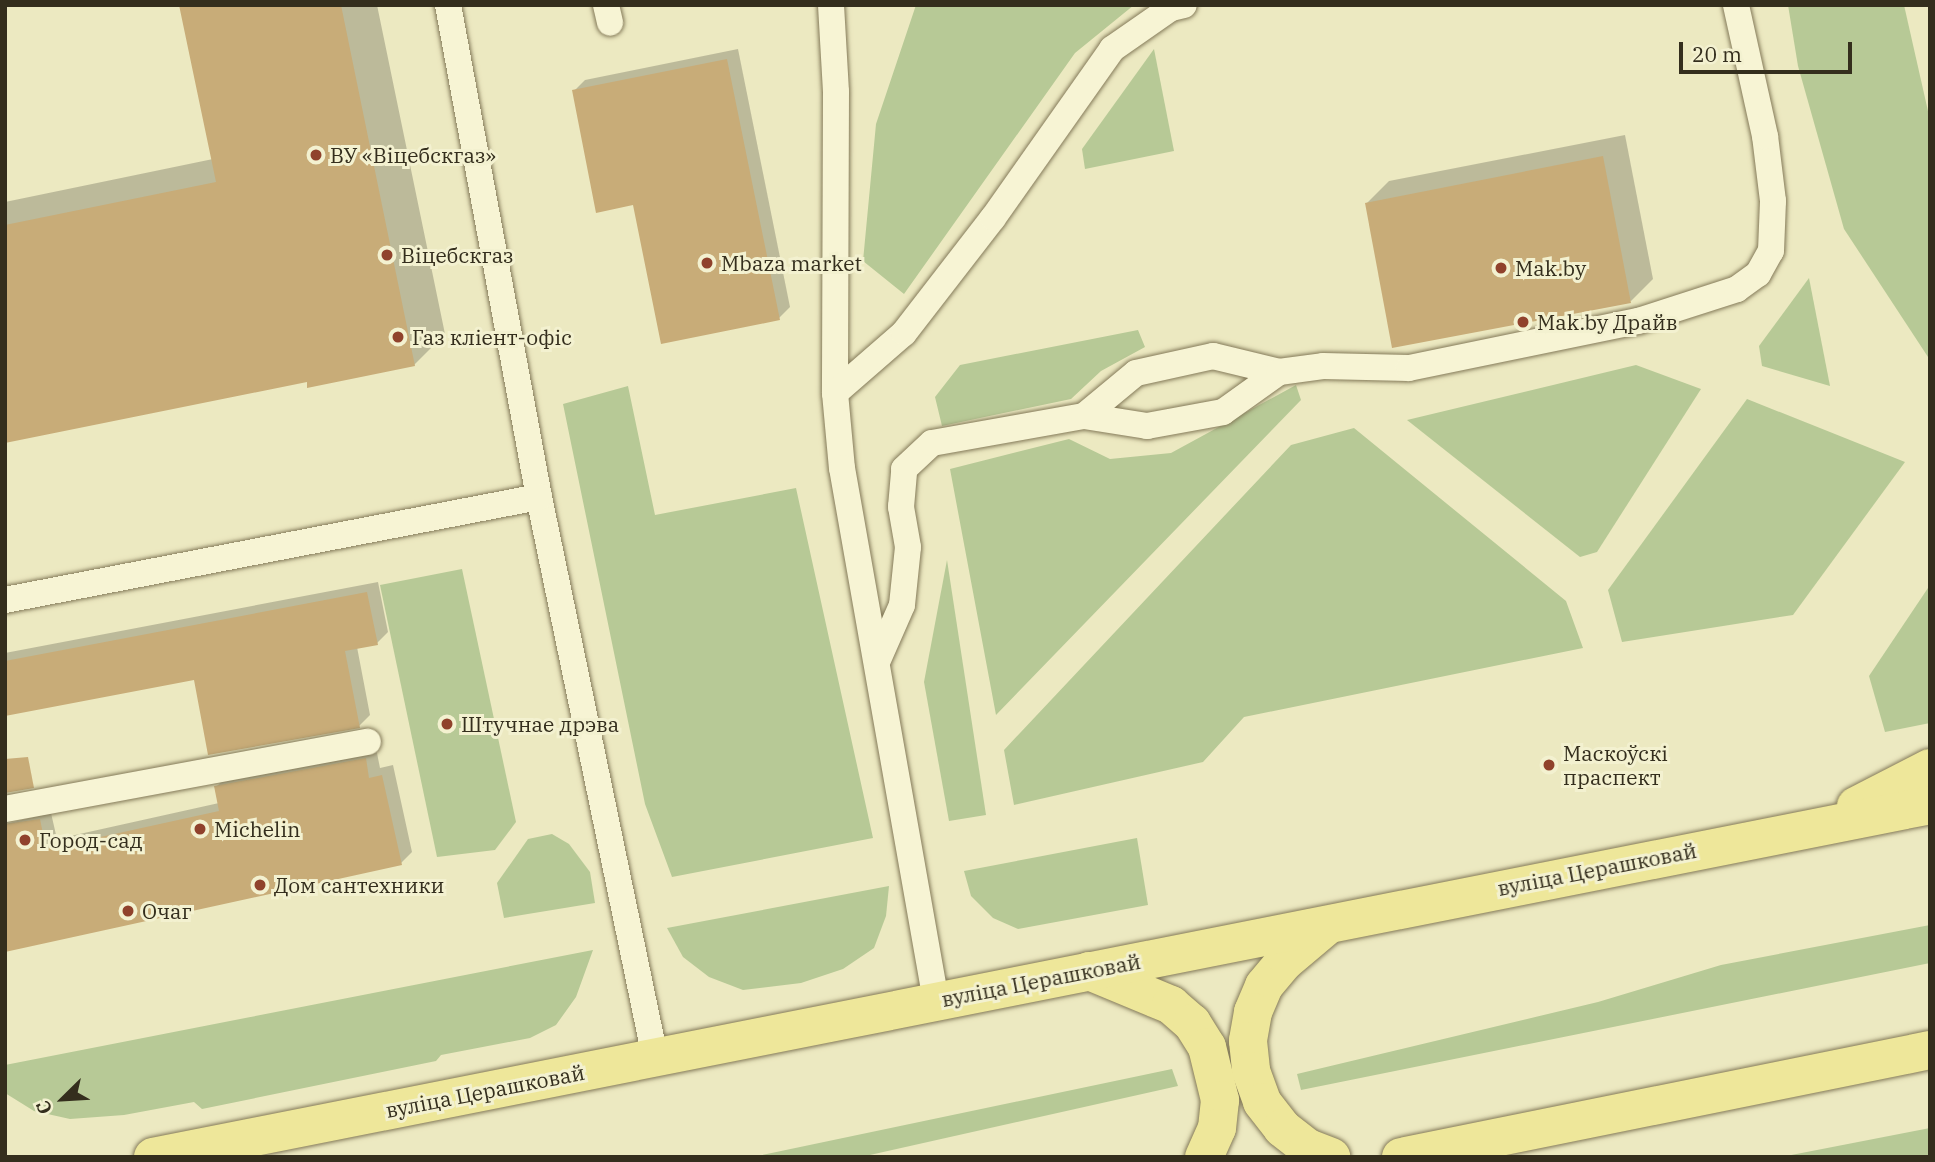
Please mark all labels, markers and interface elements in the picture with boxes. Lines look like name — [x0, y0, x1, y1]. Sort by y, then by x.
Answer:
scale bar — [1683, 28, 1856, 72]
text: 20 m — [1692, 40, 1742, 68]
place label: ВУ «Віцебскгаз» — [330, 142, 496, 168]
marker: ВУ «Віцебскгаз» — [308, 147, 324, 163]
place label: Віцебскгаз — [401, 242, 514, 268]
marker: Віцебскгаз — [379, 247, 395, 263]
place label: Mbaza market — [721, 250, 862, 276]
marker: Mbaza market — [699, 255, 715, 271]
place label: Mak.by — [1515, 255, 1586, 281]
marker: Mak.by — [1493, 260, 1509, 276]
place label: Маk.by Драйв — [1537, 309, 1678, 335]
marker: Маk.by Драйв — [1515, 314, 1531, 330]
place label: Газ кліент-офіс — [412, 324, 572, 350]
marker: Газ кліент-офіс — [390, 329, 406, 345]
place label: Штучнае дрэва — [461, 711, 619, 737]
marker: Штучнае дрэва — [439, 716, 455, 732]
place label: Маскоўскі праспект — [1563, 740, 1668, 790]
marker: Маскоўскі праспект — [1541, 757, 1557, 773]
place label: Michelin — [214, 816, 300, 842]
marker: Michelin — [192, 821, 208, 837]
place label: Город-сад — [39, 827, 143, 853]
marker: Город-сад — [17, 832, 33, 848]
street label: вуліца Церашковай — [1495, 837, 1699, 901]
place label: Дом сантехники — [274, 872, 444, 898]
marker: Дом сантехники — [252, 877, 268, 893]
place label: Очаг — [142, 898, 192, 924]
marker: Очаг — [120, 903, 136, 919]
street label: вуліца Церашковай — [939, 948, 1143, 1012]
street label: вуліца Церашковай — [383, 1059, 587, 1123]
north arrow — [28, 1064, 98, 1134]
text: С — [30, 1097, 57, 1118]

